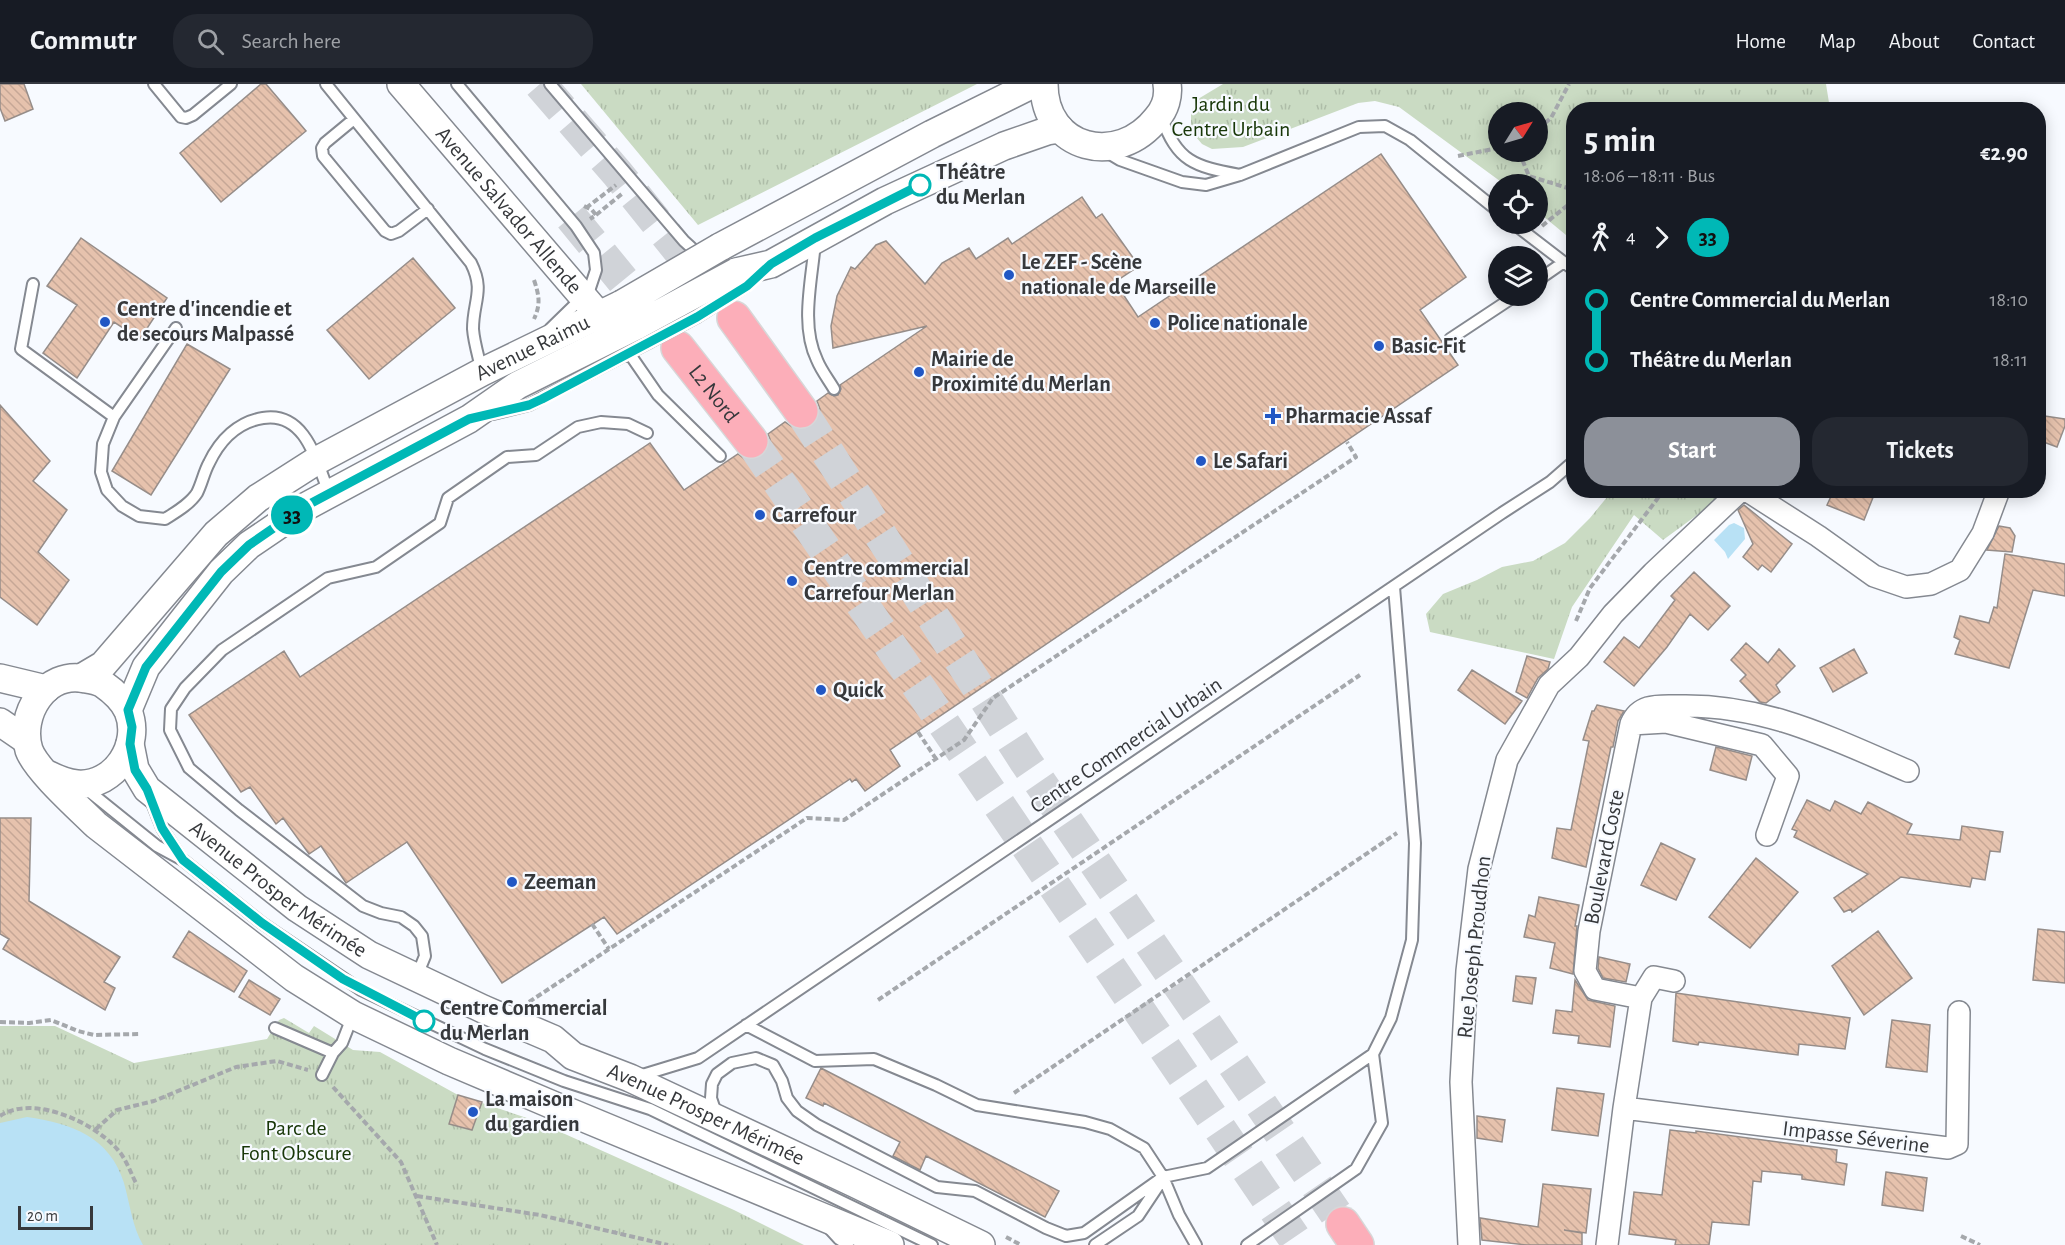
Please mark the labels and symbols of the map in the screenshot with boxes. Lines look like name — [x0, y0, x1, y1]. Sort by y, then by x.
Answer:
park label: Jardin du Centre Urbain — [1172, 93, 1290, 140]
north arrow — [1488, 102, 1548, 162]
street label: Avenue Salvador Allende — [432, 122, 586, 298]
place label: Théâtre du Merlan — [936, 161, 1025, 208]
marker: Théâtre du Merlan — [909, 174, 931, 196]
place label: Le ZEF - Scène nationale de Marseille — [1021, 251, 1216, 298]
marker: Le ZEF - Scène nationale de Marseille — [1002, 268, 1016, 282]
place label: Centre d'incendie et de secours Malpassé — [117, 298, 294, 345]
street label: Avenue Raimu — [472, 311, 593, 385]
place label: Police nationale — [1167, 312, 1308, 334]
marker: Centre d'incendie et de secours Malpassé — [98, 315, 112, 329]
marker: Police nationale — [1148, 316, 1162, 330]
place label: Basic-Fit — [1391, 335, 1466, 357]
marker: Basic-Fit — [1372, 339, 1386, 353]
place label: Mairie de Proximité du Merlan — [931, 348, 1111, 395]
street label: L2 Nord — [685, 361, 743, 427]
marker: Mairie de Proximité du Merlan — [912, 365, 926, 379]
place label: Pharmacie Assaf — [1285, 405, 1433, 427]
marker: Pharmacie Assaf — [1266, 409, 1280, 423]
place label: Le Safari — [1213, 450, 1288, 472]
marker: Le Safari — [1194, 454, 1208, 468]
line badge: 33 — [265, 496, 319, 534]
place label: Carrefour — [772, 504, 857, 526]
marker: Carrefour — [753, 508, 767, 522]
place label: Centre commercial Carrefour Merlan — [804, 557, 969, 604]
marker: Centre commercial Carrefour Merlan — [785, 574, 799, 588]
street label: Centre Commercial Urbain — [1026, 673, 1226, 817]
place label: Quick — [833, 679, 884, 702]
marker: Quick — [814, 683, 828, 697]
street label: Boulevard Coste — [1580, 788, 1628, 926]
street label: Avenue Prosper Mérimée — [186, 816, 371, 961]
street label: Rue Joseph Proudhon — [1453, 855, 1495, 1039]
place label: Zeeman — [524, 871, 596, 893]
marker: Zeeman — [505, 875, 519, 889]
place label: Centre Commercial du Merlan — [440, 997, 608, 1044]
marker: Centre Commercial du Merlan — [413, 1010, 435, 1032]
street label: Avenue Prosper Mérimée — [604, 1059, 808, 1169]
place label: La maison du gardien — [485, 1088, 580, 1135]
marker: La maison du gardien — [466, 1105, 480, 1119]
park label: Parc de Font Obscure — [240, 1117, 352, 1164]
street label: Impasse Séverine — [1781, 1117, 1931, 1157]
scale bar — [18, 1203, 93, 1230]

